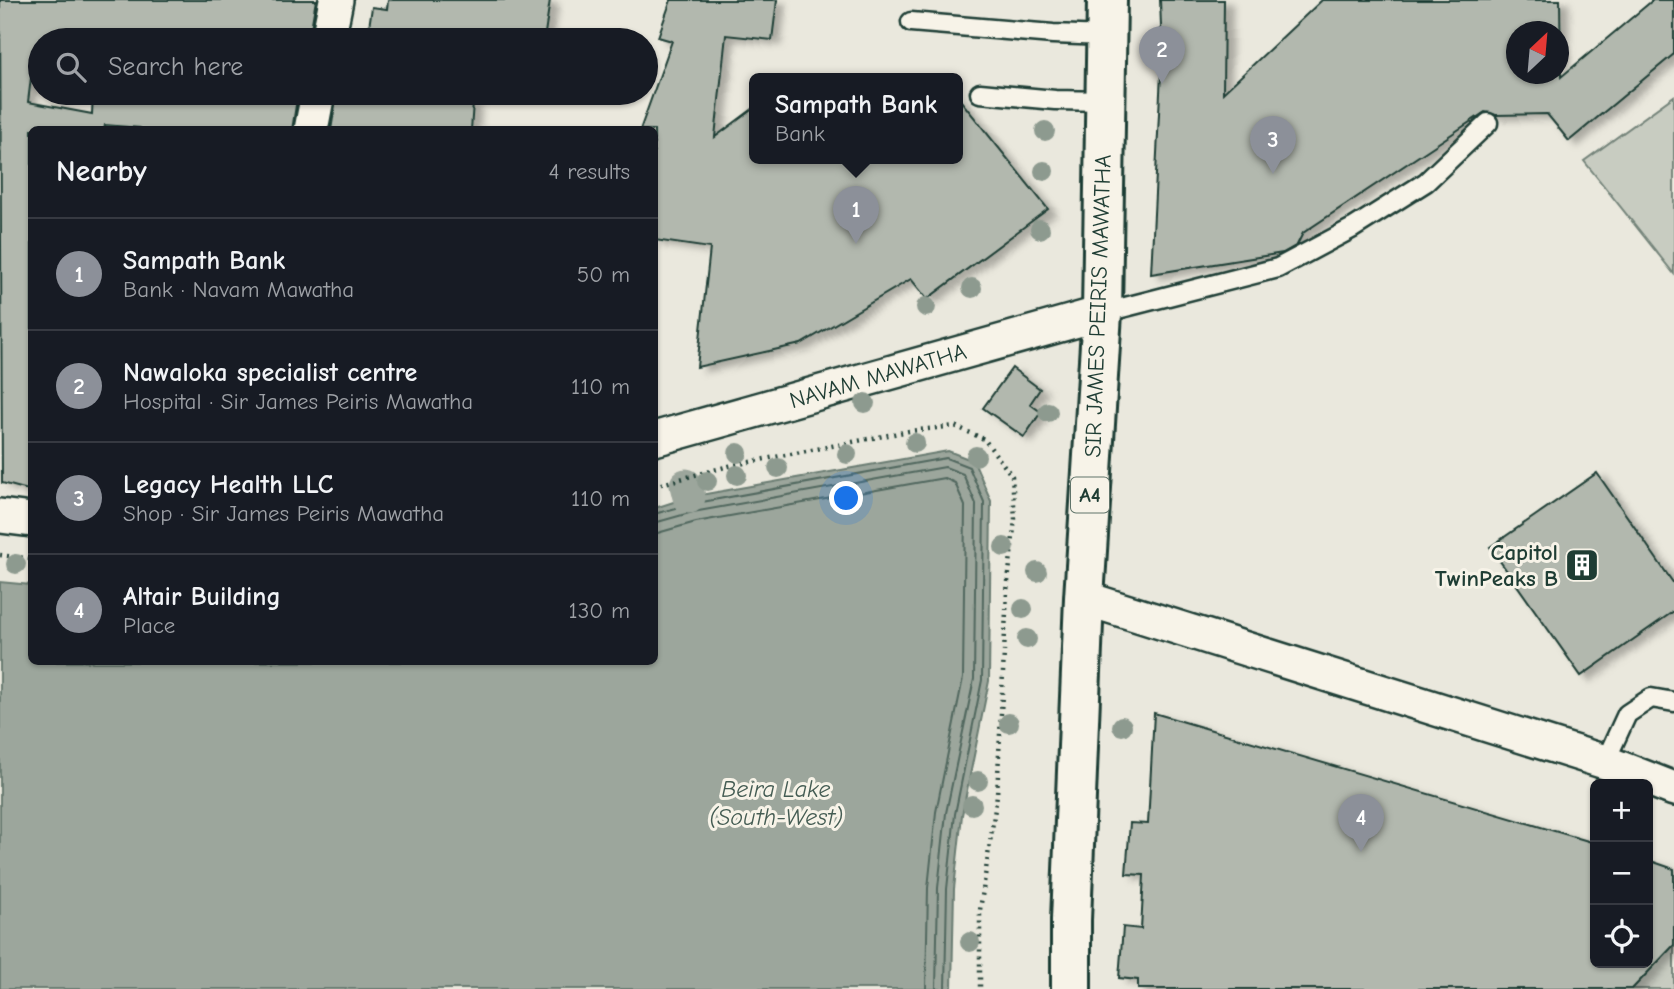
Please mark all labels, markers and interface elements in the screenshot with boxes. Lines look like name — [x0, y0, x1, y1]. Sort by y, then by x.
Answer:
north arrow — [1506, 21, 1569, 84]
pin: 2 — [1139, 26, 1185, 84]
search box — [28, 28, 658, 105]
icon: search — [52, 48, 90, 86]
text: Search here — [108, 52, 243, 82]
popup — [749, 73, 963, 164]
text: Sampath Bank — [775, 90, 937, 120]
pin: 3 — [1250, 116, 1296, 174]
text: Bank — [775, 120, 825, 147]
text: Nearby — [56, 154, 147, 189]
street label: SIR JAMES PEIRIS MAWATHA — [1079, 154, 1117, 458]
text: 4 results — [548, 158, 630, 185]
pin: 1 — [833, 186, 879, 244]
text: Sampath Bank — [123, 246, 285, 276]
text: 1 — [74, 261, 84, 288]
text: 50 m — [577, 261, 630, 288]
text: Bank · Navam Mawatha — [123, 276, 354, 303]
street label: NAVAM MAWATHA — [786, 338, 970, 414]
text: Nawaloka specialist centre — [123, 358, 417, 388]
text: 2 — [73, 373, 85, 400]
text: 110 m — [571, 373, 630, 400]
text: Hospital · Sir James Peiris Mawatha — [123, 388, 473, 415]
text: Legacy Health LLC — [123, 470, 333, 500]
road number: A4 — [1071, 477, 1109, 512]
your location — [829, 481, 863, 515]
text: 3 — [73, 485, 85, 512]
text: 110 m — [571, 485, 630, 512]
text: Shop · Sir James Peiris Mawatha — [123, 500, 444, 527]
place label: Capitol TwinPeaks B — [1435, 539, 1558, 592]
building icon: Capitol TwinPeaks B — [1563, 546, 1601, 584]
text: Altair Building — [123, 582, 281, 612]
text: 4 — [74, 597, 84, 624]
text: 130 m — [569, 597, 630, 624]
text: Place — [123, 612, 175, 639]
water label: Beira Lake (South-West) — [709, 775, 843, 831]
map controls — [1590, 779, 1653, 968]
button: + — [1590, 779, 1653, 842]
pin: 4 — [1338, 794, 1384, 852]
button: − — [1590, 842, 1653, 905]
button: locate — [1590, 905, 1653, 968]

